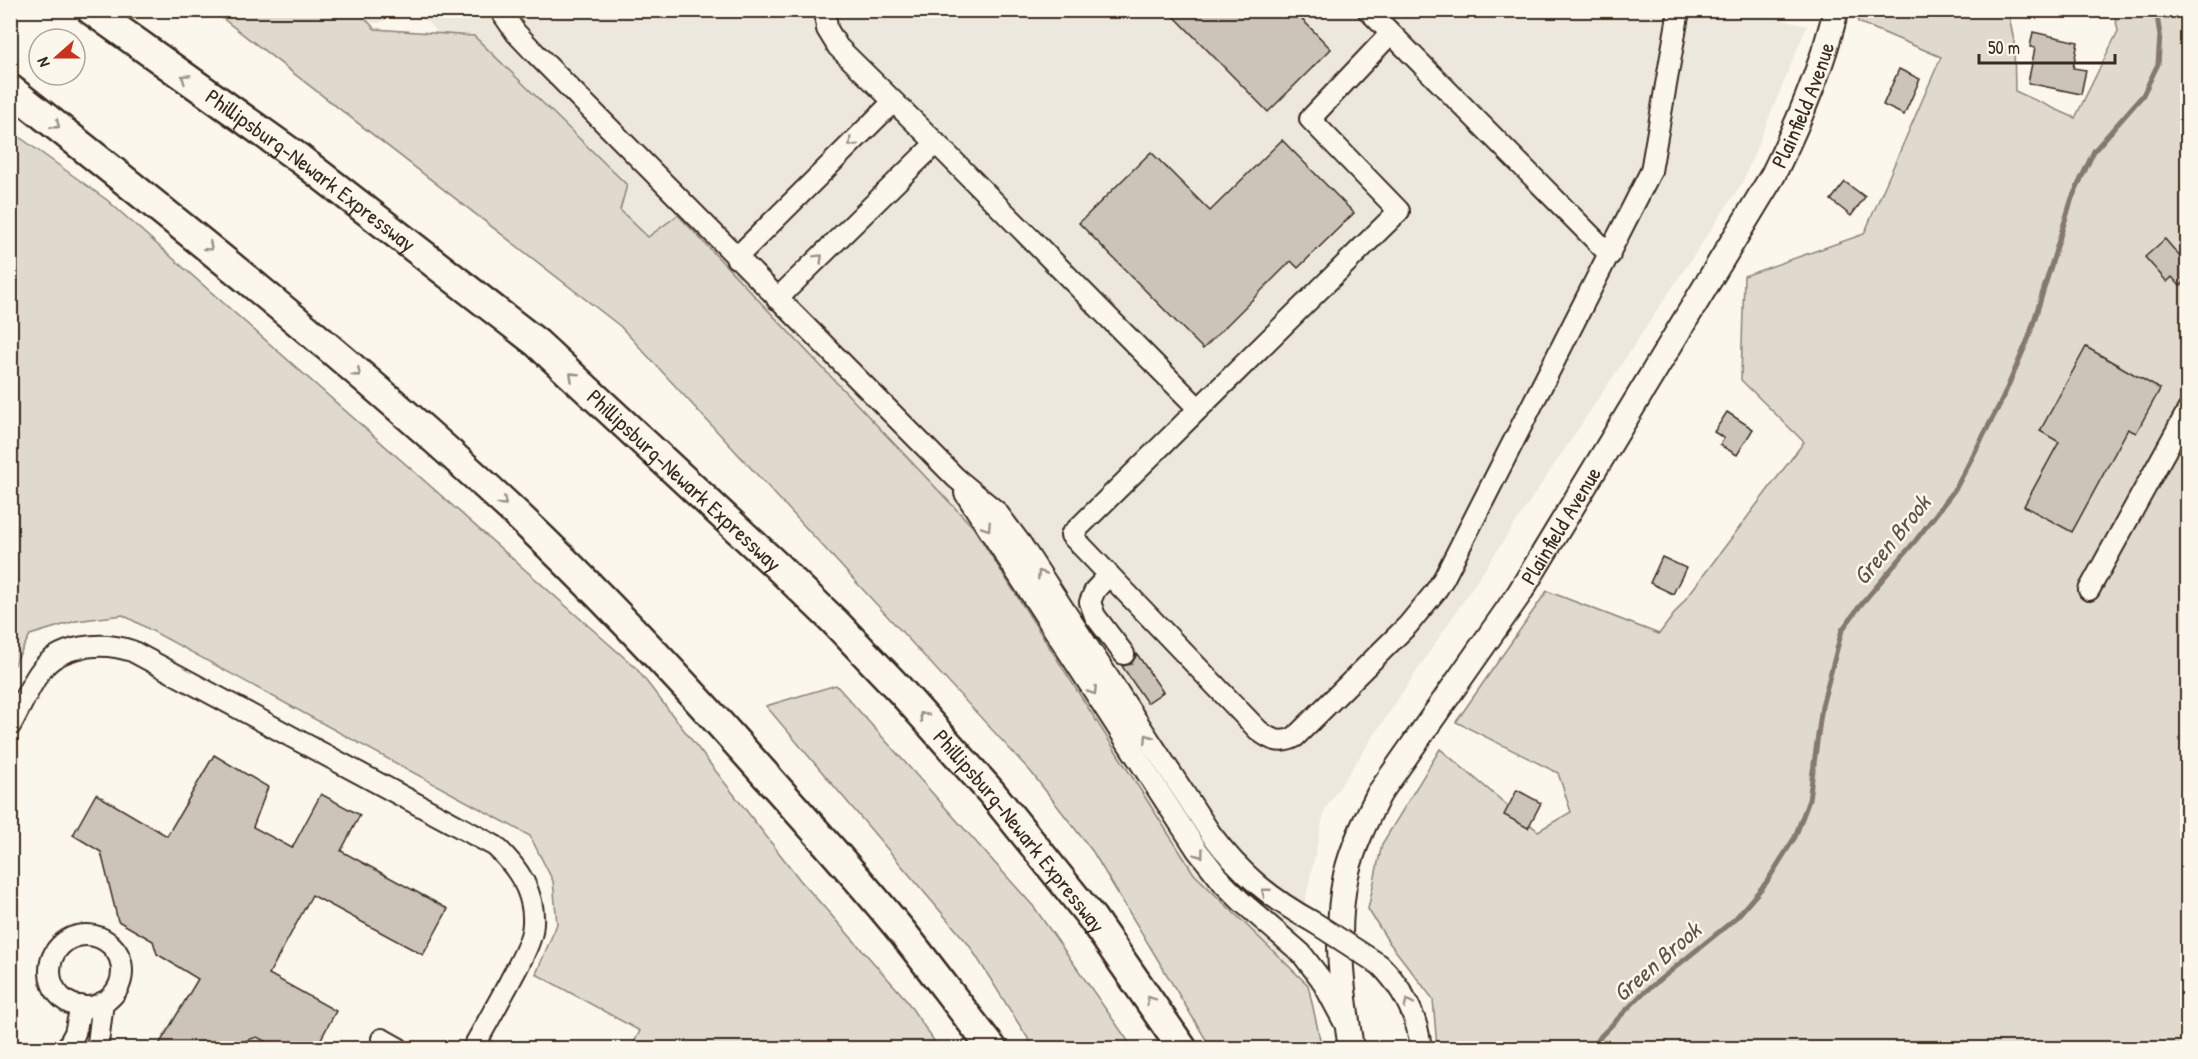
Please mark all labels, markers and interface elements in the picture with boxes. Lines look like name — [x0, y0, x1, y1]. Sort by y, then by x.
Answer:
north arrow — [27, 27, 87, 87]
scale bar — [1979, 27, 2116, 65]
text: 50 m — [1988, 35, 2020, 60]
street label: Plainfield Avenue — [1764, 38, 1841, 173]
text: N — [31, 54, 55, 70]
one-way arrow — [181, 74, 192, 85]
street label: Phillipsburg-Newark Expressway — [200, 82, 422, 259]
one-way arrow — [50, 118, 61, 129]
one-way arrow — [848, 136, 858, 147]
one-way arrow — [202, 240, 213, 251]
one-way arrow — [811, 255, 822, 266]
one-way arrow — [351, 366, 361, 377]
one-way arrow — [569, 372, 579, 383]
street label: Phillipsburg-Newark Expressway — [581, 382, 788, 578]
street label: Plainfield Avenue — [1513, 461, 1608, 590]
water label: Green Brook — [1845, 486, 1939, 591]
one-way arrow — [496, 495, 507, 506]
one-way arrow — [980, 520, 991, 531]
one-way arrow — [1037, 570, 1048, 581]
one-way arrow — [1086, 685, 1098, 695]
one-way arrow — [919, 712, 930, 723]
street label: Phillipsburg-Newark Expressway — [927, 723, 1113, 939]
one-way arrow — [1144, 733, 1155, 744]
one-way arrow — [1193, 847, 1204, 858]
one-way arrow — [1261, 888, 1272, 899]
water label: Green Brook — [1605, 913, 1709, 1008]
one-way arrow — [1146, 995, 1157, 1006]
one-way arrow — [1403, 999, 1415, 1010]

